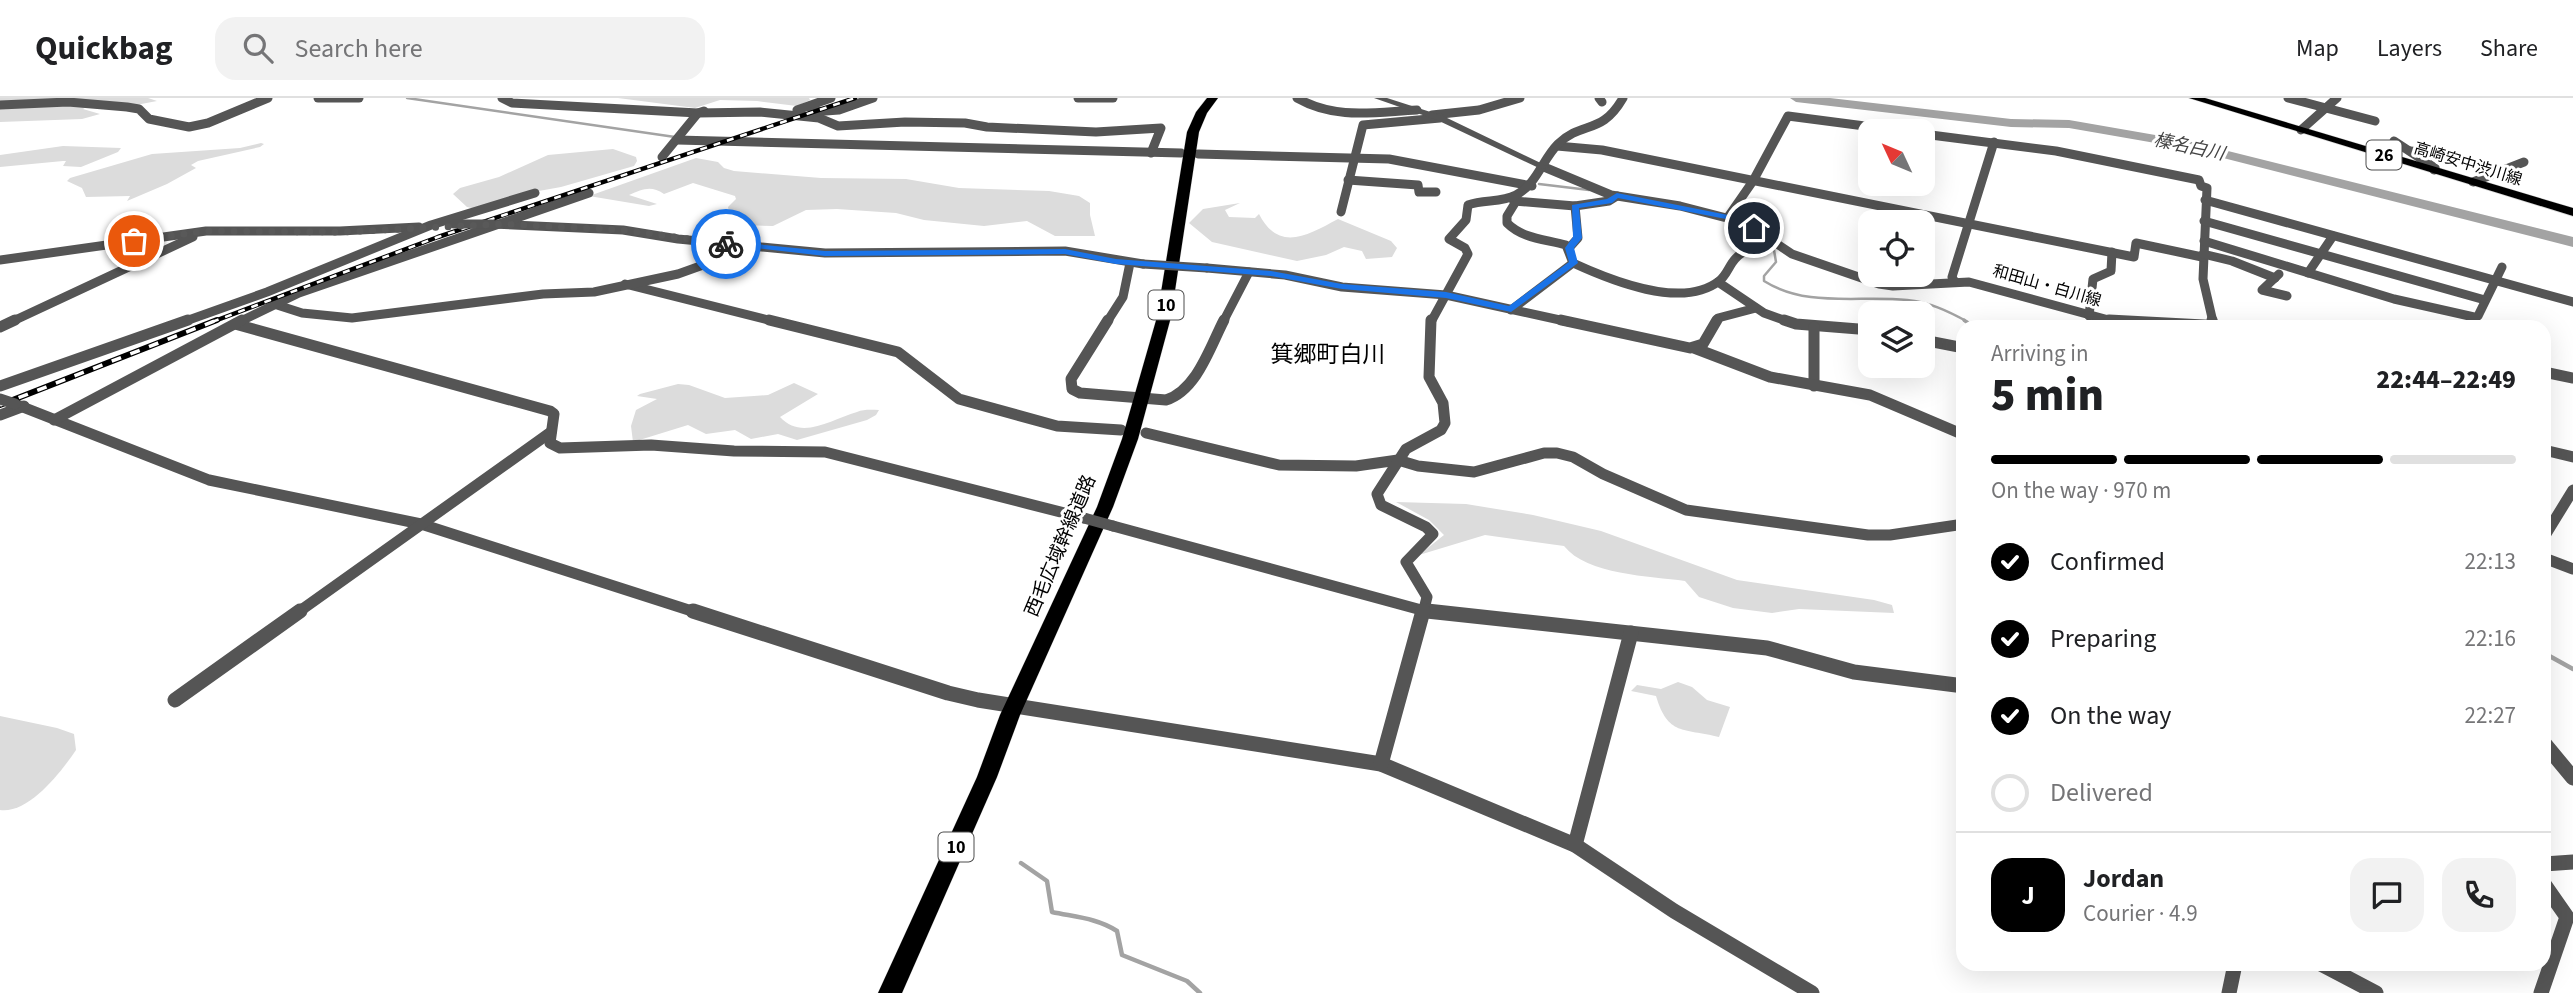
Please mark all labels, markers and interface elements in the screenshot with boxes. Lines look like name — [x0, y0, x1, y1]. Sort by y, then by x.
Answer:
search box — [215, 17, 705, 80]
text: Quickbag — [35, 25, 173, 72]
icon: search — [239, 29, 277, 67]
text: Search here — [295, 30, 423, 67]
text: Map — [2296, 31, 2339, 66]
text: Layers — [2377, 31, 2442, 66]
text: Share — [2480, 31, 2538, 66]
north arrow — [1858, 119, 1936, 196]
map controls — [1858, 119, 1935, 378]
water label: 榛名白川 — [2151, 127, 2229, 167]
street label: 高崎安中渋川線 — [2411, 137, 2525, 191]
road number: 26 — [2366, 140, 2402, 170]
pin — [1724, 198, 1784, 258]
courier — [691, 209, 761, 279]
icon: home — [1735, 209, 1773, 247]
button: locate — [1858, 210, 1935, 287]
pin — [104, 211, 164, 271]
icon: bag — [115, 222, 153, 260]
icon: bike — [707, 225, 745, 263]
street label: 和田山・白川線 — [1990, 260, 2104, 312]
road number: 10 — [1148, 290, 1184, 320]
button: layers — [1858, 301, 1935, 378]
text: Arriving in — [1991, 337, 2089, 370]
district label: 箕郷町白川 — [1271, 338, 1386, 371]
text: 22:44–22:49 — [2376, 361, 2516, 398]
text: 5 min — [1991, 363, 2104, 428]
street label: 西毛広域幹線道路 — [1019, 471, 1103, 621]
text: On the way · 970 m — [1991, 474, 2171, 507]
icon: check — [1991, 543, 2029, 581]
text: Confirmed — [2050, 543, 2165, 580]
text: 22:13 — [2465, 545, 2516, 578]
icon: check — [1991, 620, 2029, 658]
text: Preparing — [2050, 620, 2156, 657]
text: 22:16 — [2465, 622, 2516, 655]
icon: check — [1991, 697, 2029, 735]
text: On the way — [2050, 697, 2171, 734]
text: 22:27 — [2465, 699, 2516, 732]
text: Delivered — [2050, 774, 2153, 811]
road number: 10 — [939, 832, 974, 862]
button: chat — [2350, 858, 2424, 932]
button: phone — [2442, 858, 2516, 932]
text: Jordan — [2083, 860, 2164, 897]
text: J — [2021, 877, 2035, 914]
text: Courier · 4.9 — [2083, 897, 2198, 930]

